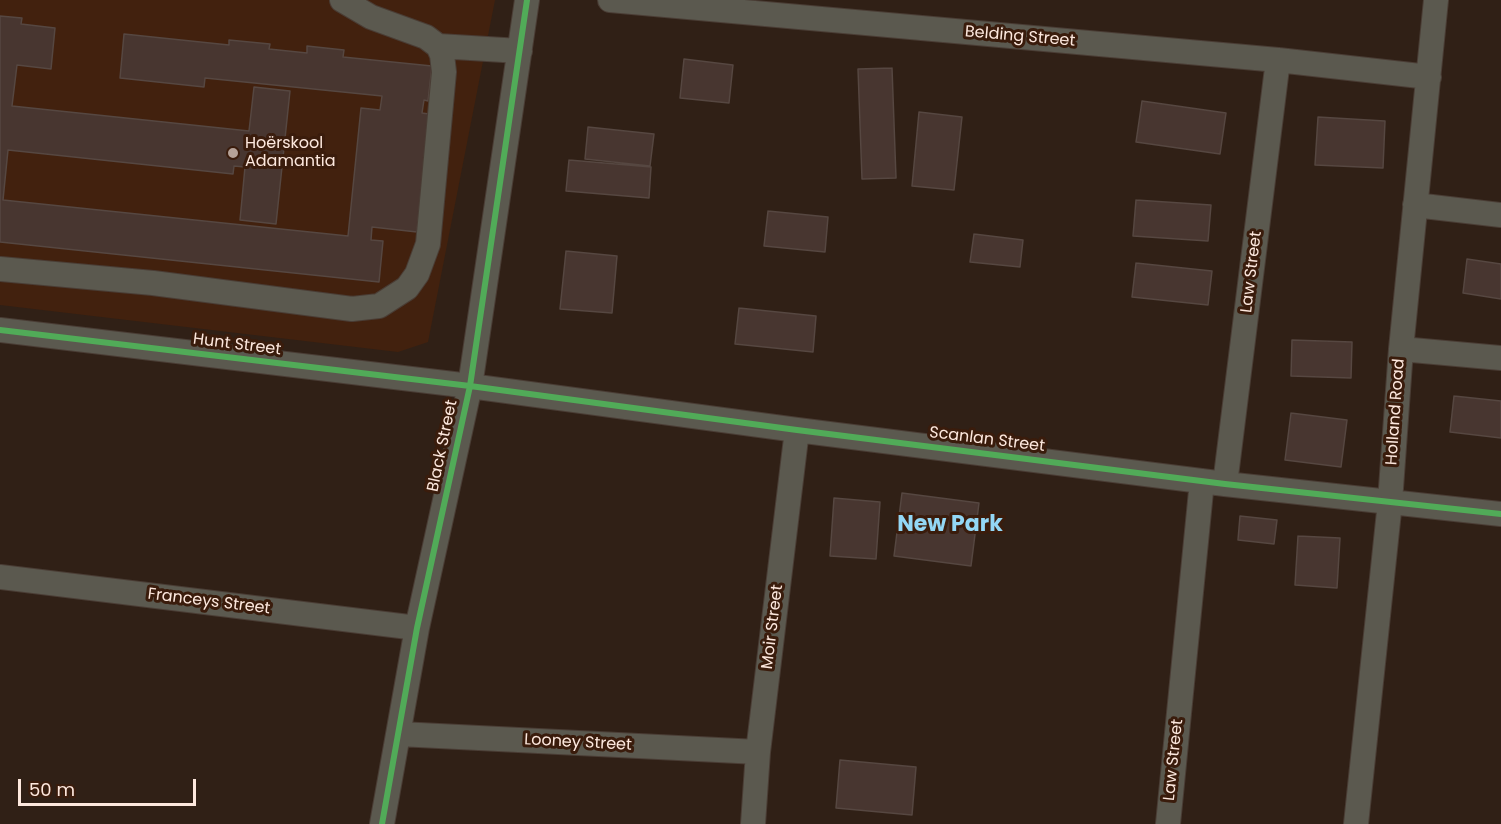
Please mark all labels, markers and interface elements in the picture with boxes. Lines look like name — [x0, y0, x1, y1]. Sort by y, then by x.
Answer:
street label: Belding Street — [964, 23, 1076, 51]
place label: Hoërskool Adamantia — [245, 134, 336, 172]
marker: Hoërskool Adamantia — [226, 146, 240, 160]
street label: Law Street — [1237, 230, 1267, 314]
street label: Hunt Street — [192, 330, 282, 360]
street label: Holland Road — [1383, 358, 1409, 466]
street label: Black Street — [424, 398, 462, 494]
street label: Scanlan Street — [928, 423, 1046, 457]
district label: New Park — [897, 512, 1003, 538]
street label: Moir Street — [758, 584, 788, 670]
street label: Franceys Street — [147, 585, 271, 619]
street label: Law Street — [1160, 718, 1188, 802]
street label: Looney Street — [524, 731, 632, 755]
scale bar — [21, 767, 200, 805]
text: 50 m — [29, 777, 75, 802]

